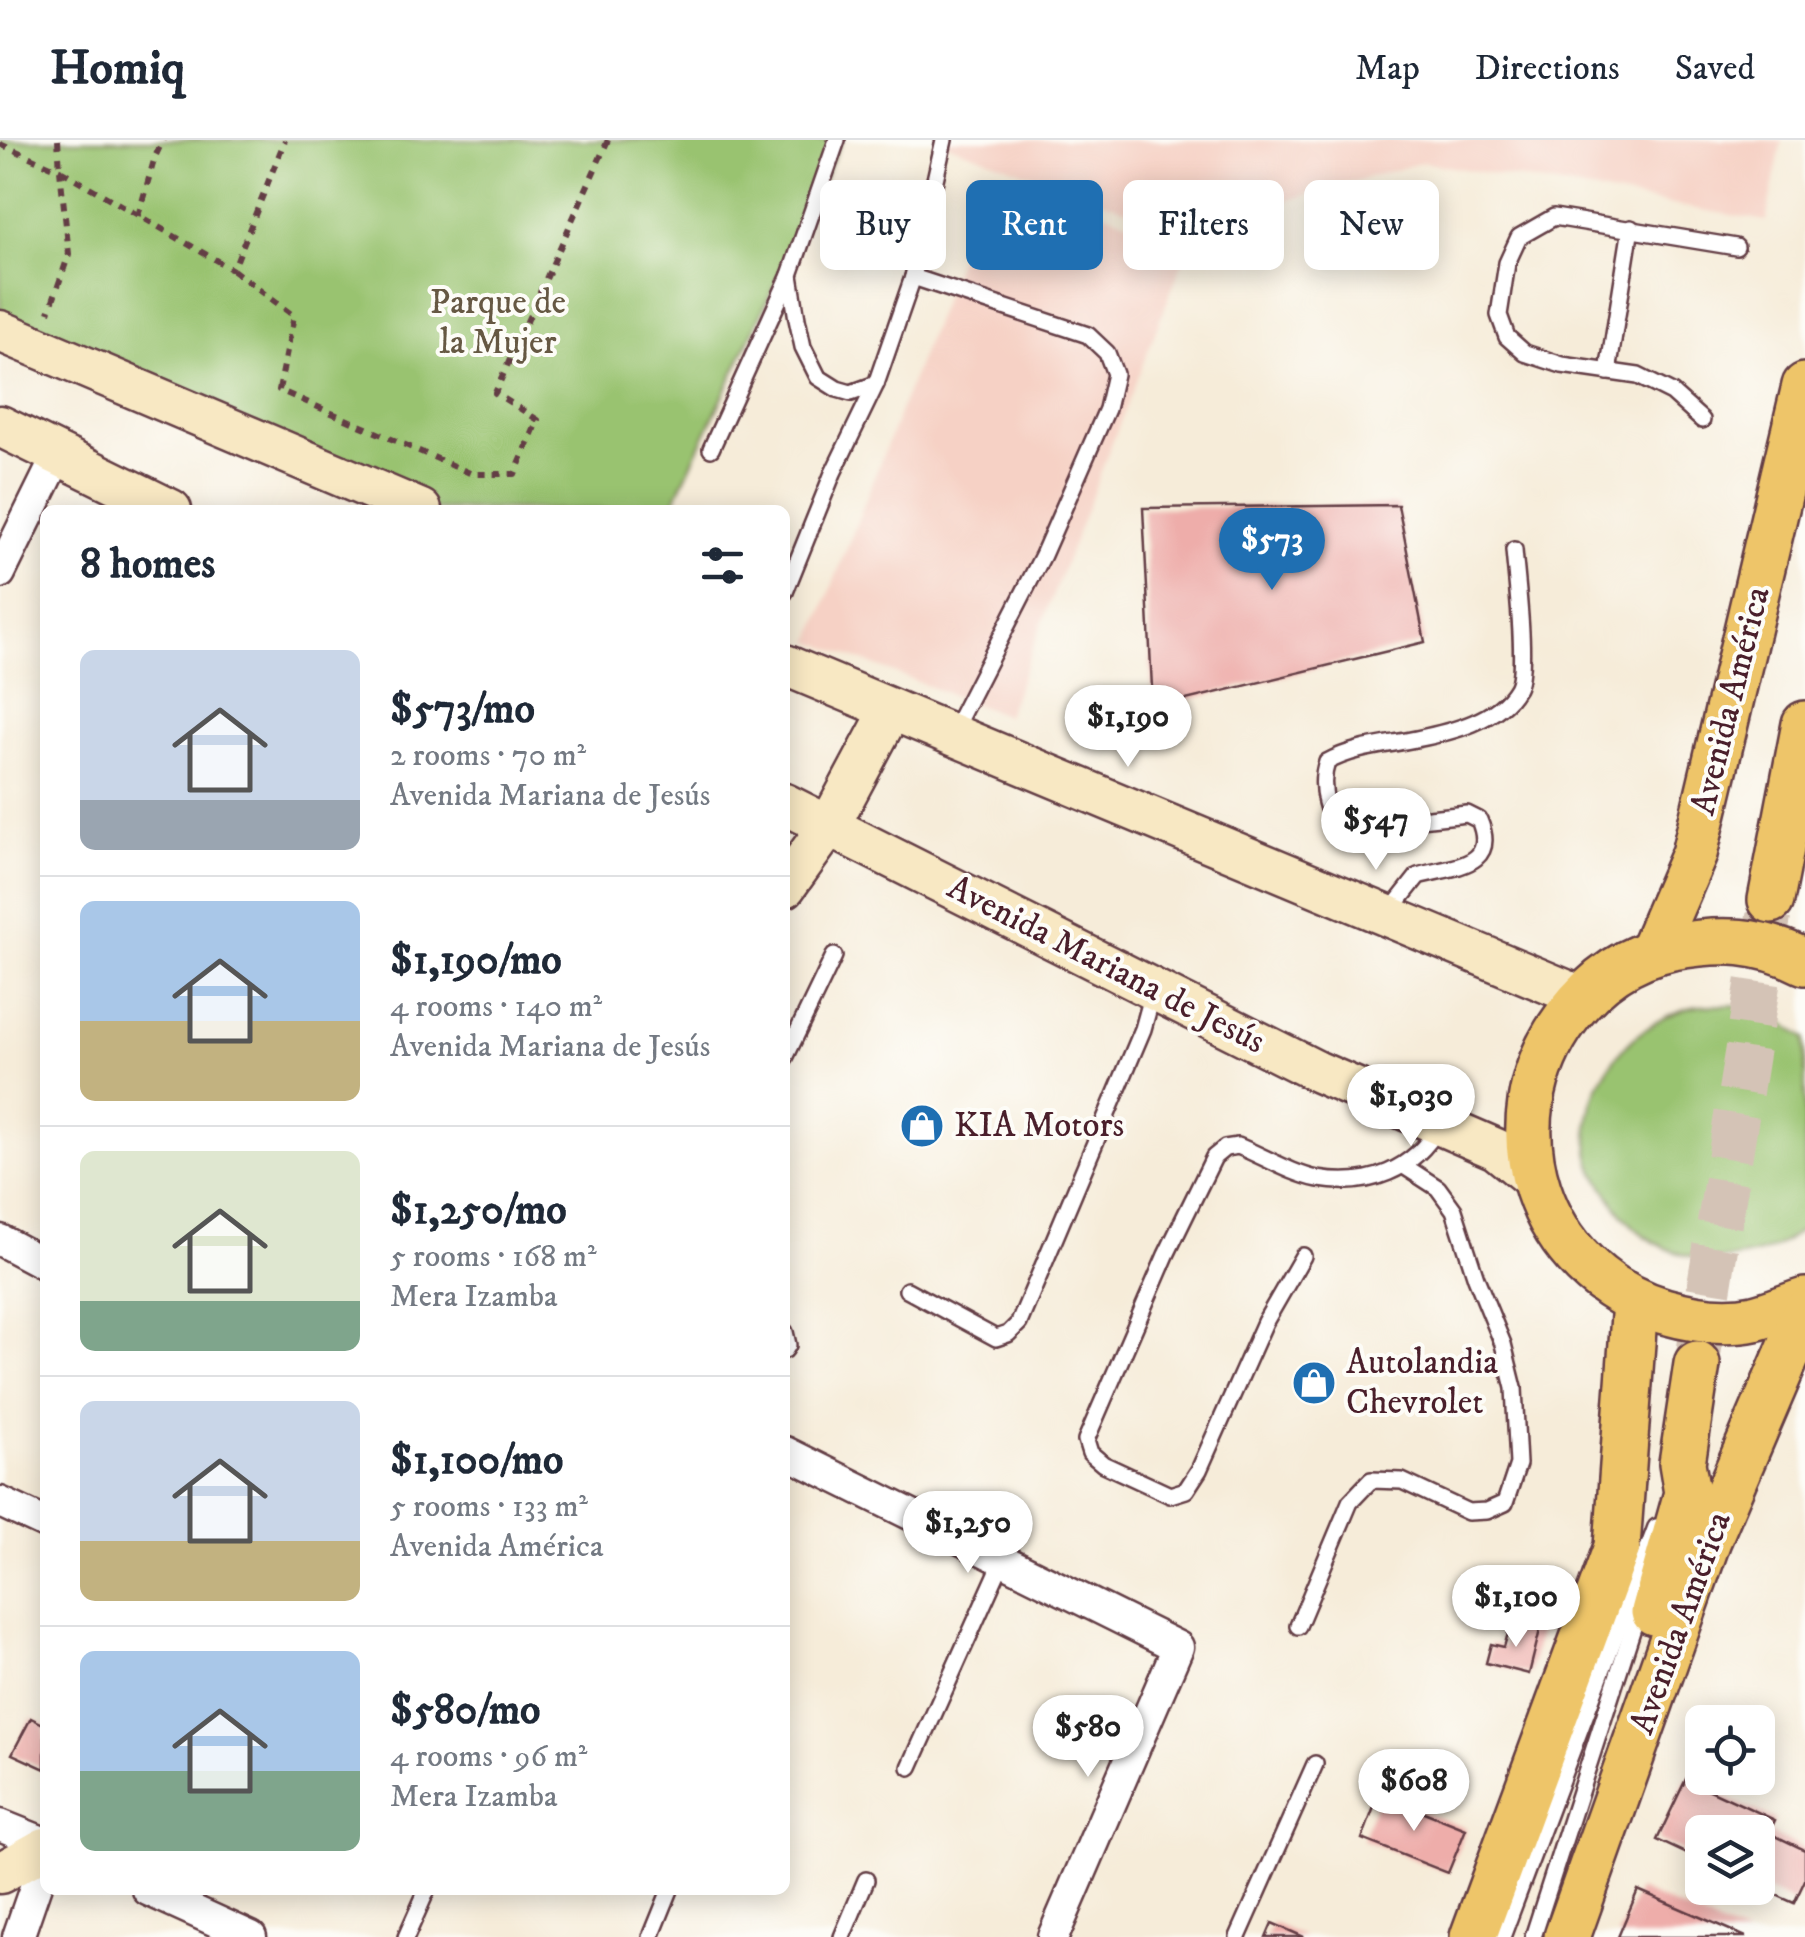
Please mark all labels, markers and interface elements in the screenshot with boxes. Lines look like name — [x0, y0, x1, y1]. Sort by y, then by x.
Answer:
text: Homiq — [50, 39, 185, 99]
text: Map — [1355, 47, 1420, 91]
text: Directions — [1475, 47, 1620, 91]
text: Saved — [1675, 47, 1755, 91]
chip: Buy — [820, 180, 946, 270]
chip: Rent — [966, 180, 1103, 270]
chip: Filters — [1123, 180, 1284, 270]
chip: New — [1304, 180, 1439, 270]
park label: Parque de la Mujer — [430, 281, 566, 365]
pin: $573 — [1213, 508, 1331, 593]
text: $573 — [1241, 520, 1303, 560]
icon: filters — [695, 538, 750, 593]
text: 8 homes — [80, 539, 215, 591]
street label: Avenida América — [1681, 582, 1781, 820]
text: $573/mo — [390, 684, 535, 736]
pin: $1,190 — [1047, 685, 1209, 770]
icon: home — [160, 690, 280, 810]
text: $1,190 — [1087, 697, 1169, 737]
text: 2 rooms · 70 m² — [390, 736, 586, 776]
text: Avenida Mariana de Jesús — [390, 776, 710, 816]
pin: $547 — [1317, 788, 1435, 873]
text: $547 — [1343, 800, 1409, 840]
street label: Avenida Mariana de Jesús — [940, 866, 1272, 1064]
text: $1,190/mo — [390, 935, 562, 987]
icon: home — [160, 941, 280, 1061]
text: 4 rooms · 140 m² — [390, 987, 602, 1027]
text: Avenida Mariana de Jesús — [390, 1027, 710, 1067]
pin: $1,030 — [1330, 1064, 1492, 1149]
text: $1,030 — [1369, 1076, 1453, 1116]
shop icon: KIA Motors — [899, 1103, 945, 1149]
place label: KIA Motors — [954, 1104, 1124, 1148]
text: $1,250/mo — [390, 1185, 567, 1237]
icon: home — [160, 1191, 280, 1311]
text: 5 rooms · 168 m² — [390, 1237, 597, 1277]
text: Mera Izamba — [390, 1277, 558, 1317]
place label: Autolandia Chevrolet — [1346, 1341, 1498, 1425]
shop icon: Autolandia Chevrolet — [1291, 1360, 1337, 1406]
text: $1,100/mo — [390, 1435, 563, 1487]
icon: home — [160, 1441, 280, 1561]
text: 5 rooms · 133 m² — [390, 1487, 588, 1527]
pin: $1,250 — [887, 1491, 1049, 1576]
text: $1,250 — [925, 1503, 1011, 1543]
street label: Avenida América — [1620, 1506, 1742, 1740]
text: Avenida América — [390, 1527, 603, 1567]
pin: $1,100 — [1435, 1565, 1597, 1650]
text: $1,100 — [1474, 1577, 1558, 1617]
text: $580/mo — [390, 1685, 541, 1737]
icon: home — [160, 1691, 280, 1811]
pin: $580 — [1029, 1695, 1147, 1780]
map controls — [1685, 1705, 1775, 1905]
button: locate — [1685, 1705, 1775, 1795]
text: $580 — [1055, 1707, 1121, 1747]
text: 4 rooms · 96 m² — [390, 1737, 587, 1777]
pin: $608 — [1355, 1749, 1473, 1834]
text: $608 — [1380, 1761, 1448, 1801]
text: Mera Izamba — [390, 1777, 558, 1817]
button: layers — [1685, 1815, 1775, 1905]

